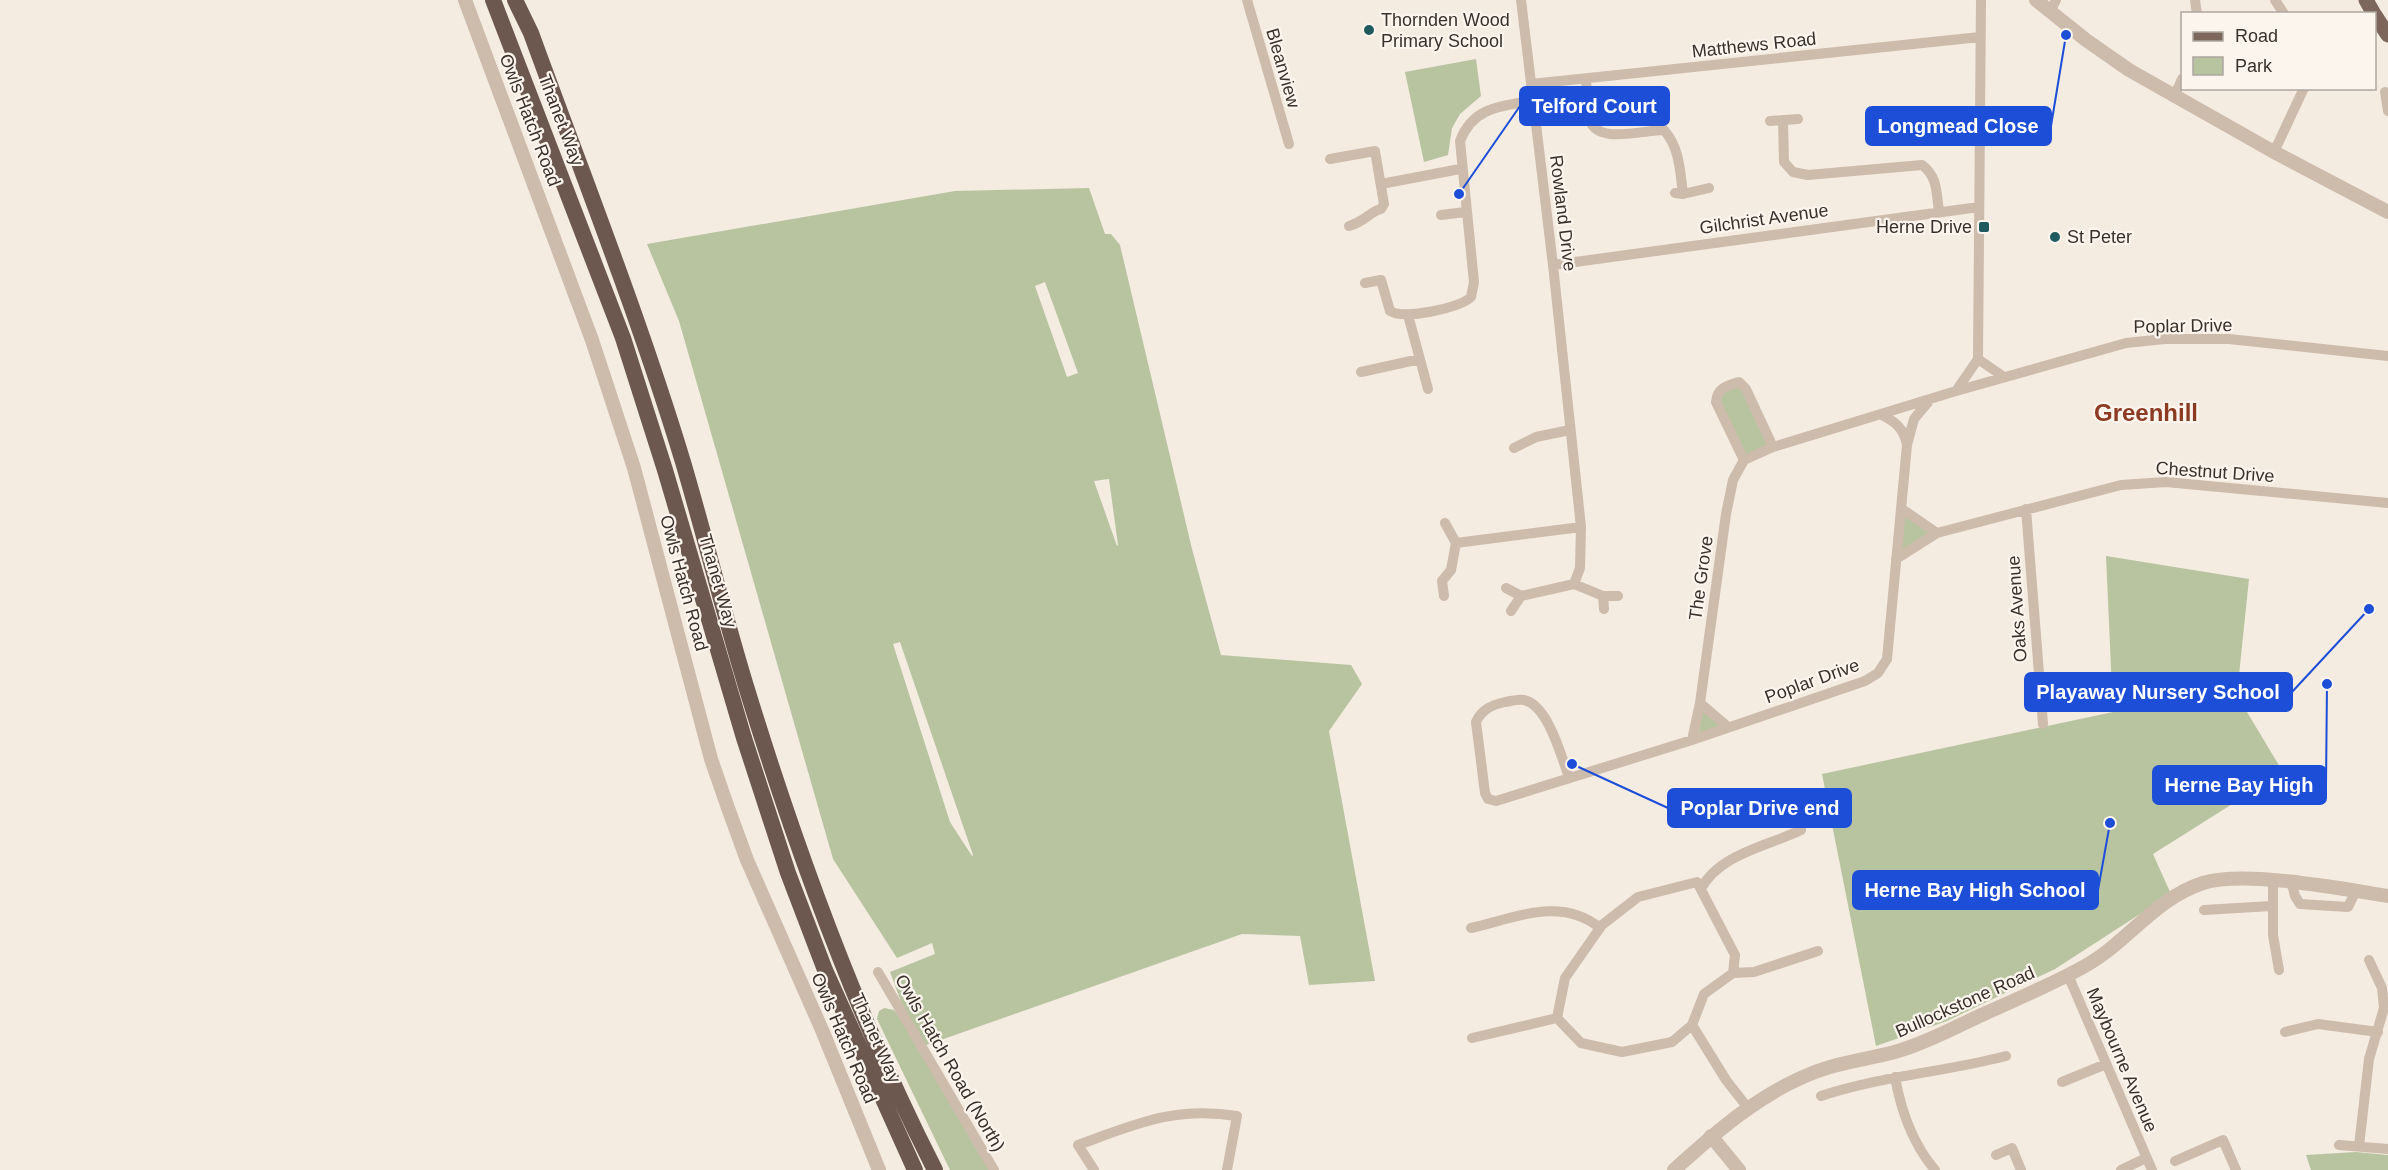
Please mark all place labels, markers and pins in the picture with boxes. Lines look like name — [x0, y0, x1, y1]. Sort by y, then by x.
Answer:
place label: Thornden Wood Primary School — [1381, 10, 1510, 51]
marker: Thornden Wood Primary School — [1362, 23, 1376, 37]
callout: Telford Court — [1520, 87, 1669, 125]
callout: Longmead Close — [1866, 107, 2051, 145]
place label: Herne Drive — [1876, 217, 1972, 237]
marker: Herne Drive — [1977, 220, 1991, 234]
place label: St Peter — [2067, 227, 2132, 247]
marker: St Peter — [2048, 230, 2062, 244]
callout: Playaway Nursery School — [2025, 673, 2292, 711]
callout: Herne Bay High — [2153, 766, 2326, 804]
callout: Poplar Drive end — [1668, 789, 1851, 827]
callout: Herne Bay High School — [1853, 871, 2098, 909]

